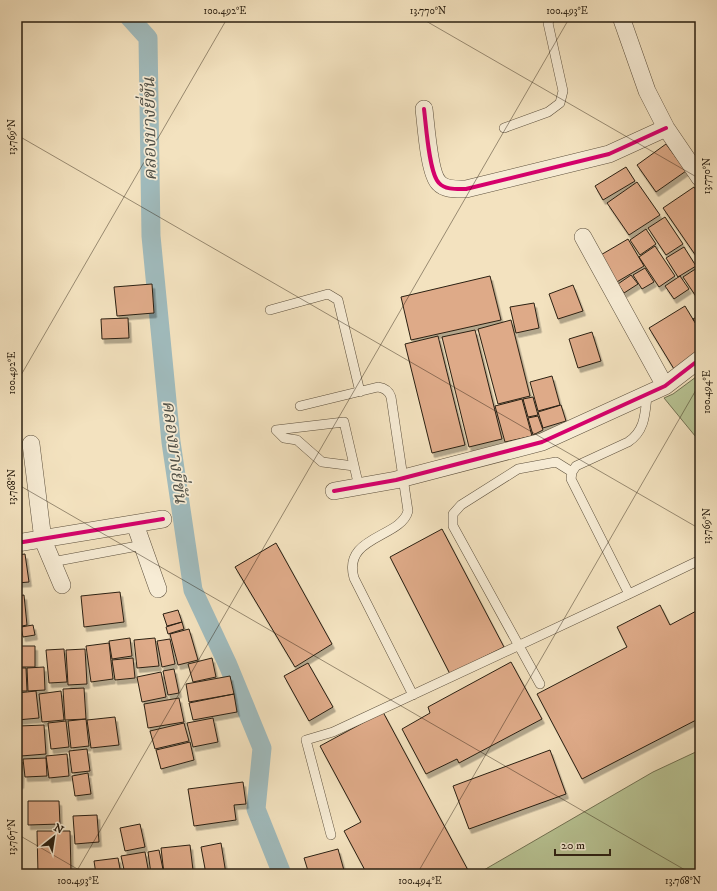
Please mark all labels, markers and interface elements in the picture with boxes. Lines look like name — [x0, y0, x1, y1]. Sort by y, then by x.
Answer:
text: 100.492°E — [204, 5, 246, 17]
text: 13.770°N — [410, 5, 446, 17]
text: 100.493°E — [546, 5, 588, 17]
water label: คลองบางยี่ขัน — [134, 77, 162, 181]
text: 13.769°N — [6, 119, 18, 155]
text: 13.770°N — [701, 158, 713, 194]
text: 100.492°E — [6, 352, 18, 394]
text: 100.494°E — [701, 370, 713, 414]
water label: คลองบางยี่ขัน — [157, 399, 195, 505]
text: 13.768°N — [6, 469, 18, 505]
text: 13.769°N — [701, 508, 713, 544]
north arrow — [34, 817, 74, 857]
text: 13.767°N — [6, 819, 18, 855]
text: N — [51, 821, 66, 838]
scale bar — [555, 831, 610, 857]
text: 20 m — [561, 838, 585, 853]
text: 100.493°E — [57, 875, 99, 887]
text: 100.494°E — [398, 875, 442, 887]
text: 13.768°N — [665, 875, 701, 887]

